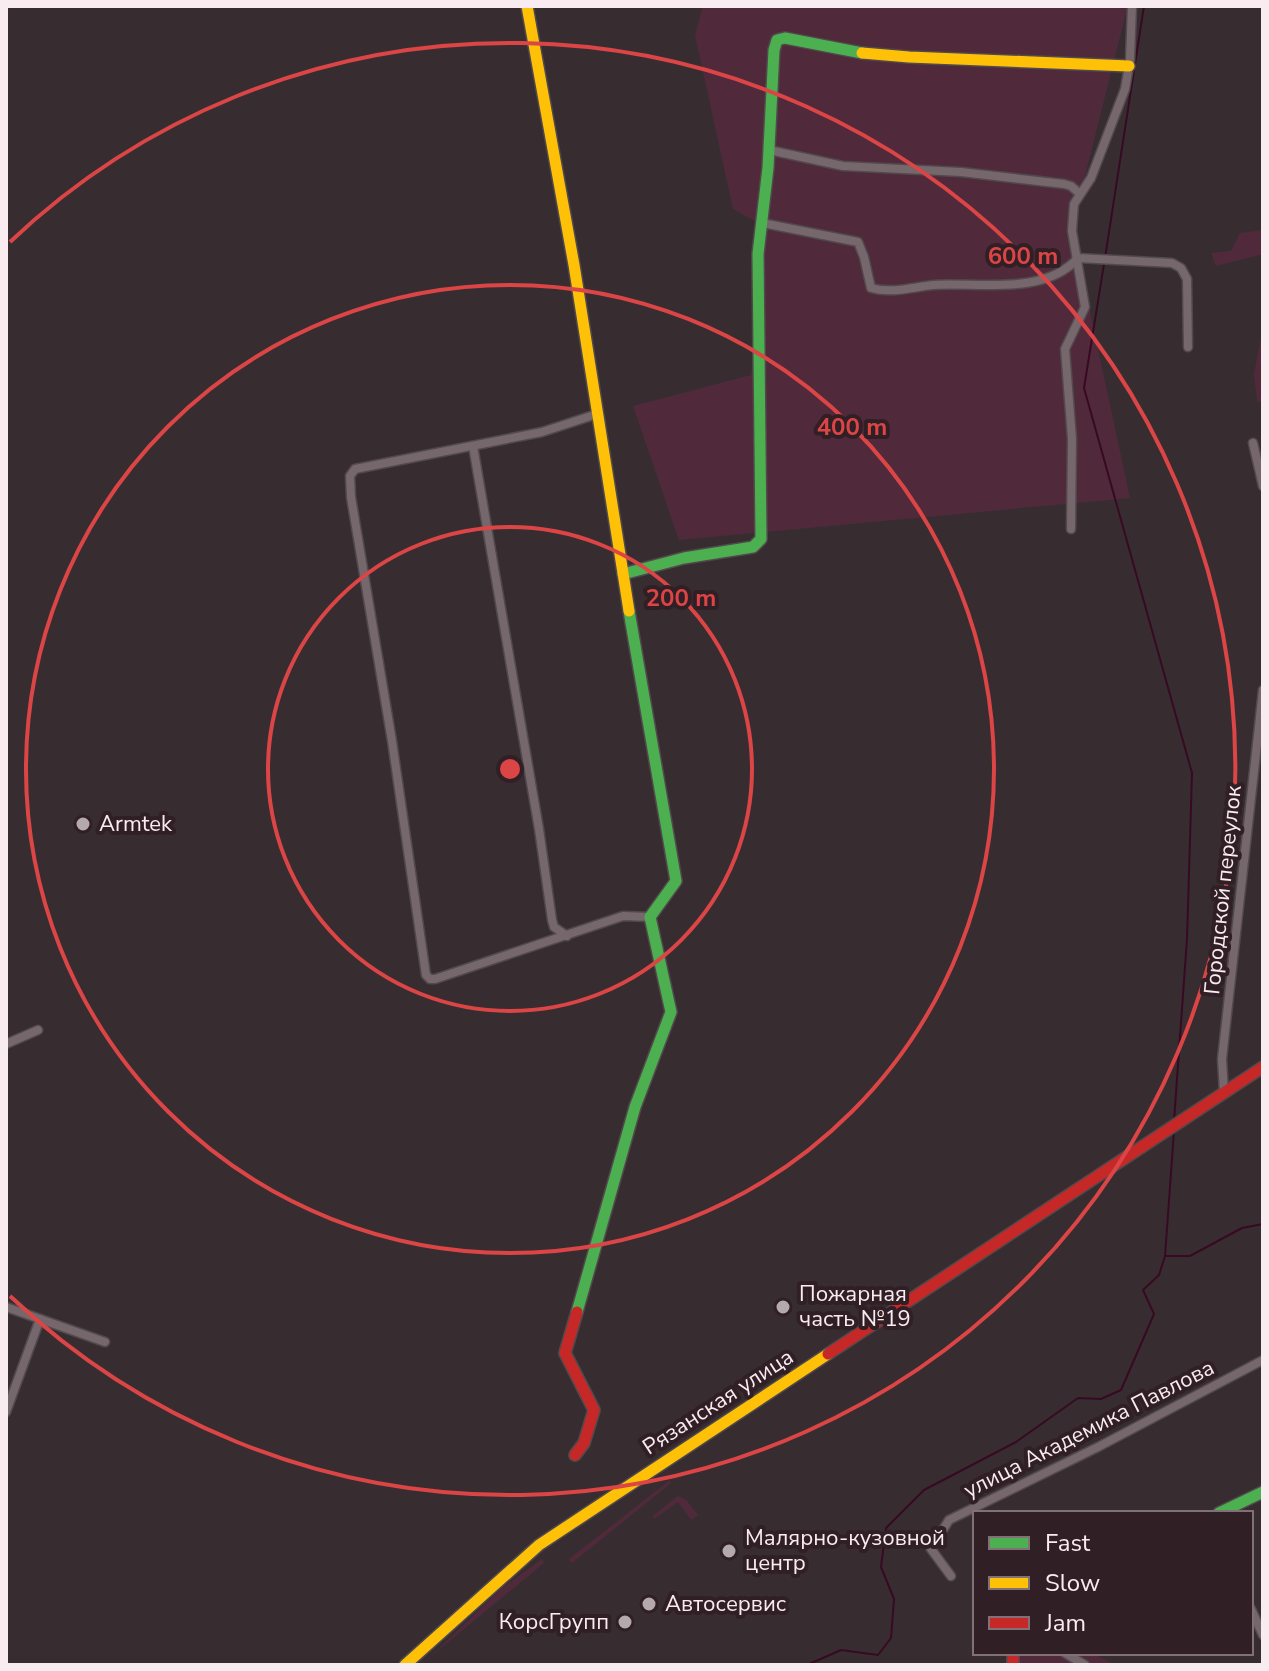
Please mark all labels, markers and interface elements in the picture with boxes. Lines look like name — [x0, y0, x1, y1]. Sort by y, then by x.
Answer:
text: 600 m — [988, 240, 1058, 272]
text: 400 m — [817, 411, 887, 443]
text: 200 m — [646, 582, 716, 614]
centre of rings — [496, 755, 524, 783]
street label: Городской переулок — [1197, 783, 1249, 996]
place label: Armtek — [99, 809, 173, 839]
marker: Armtek — [74, 815, 92, 833]
place label: Пожарная часть №19 — [799, 1279, 911, 1334]
marker: Пожарная часть №19 — [774, 1298, 792, 1316]
street label: Рязанская улица — [637, 1342, 799, 1462]
street label: улица Академика Павлова — [959, 1353, 1219, 1505]
legend — [973, 1511, 1253, 1655]
place label: Малярно-кузовной центр — [745, 1523, 945, 1578]
text: Fast — [1045, 1527, 1091, 1559]
marker: Малярно-кузовной центр — [720, 1542, 738, 1560]
text: Slow — [1045, 1567, 1100, 1599]
place label: Автосервис — [665, 1589, 786, 1619]
marker: Автосервис — [640, 1595, 658, 1613]
place label: КорсГрупп — [499, 1607, 609, 1637]
text: Jam — [1044, 1607, 1086, 1639]
marker: КорсГрупп — [616, 1613, 634, 1631]

